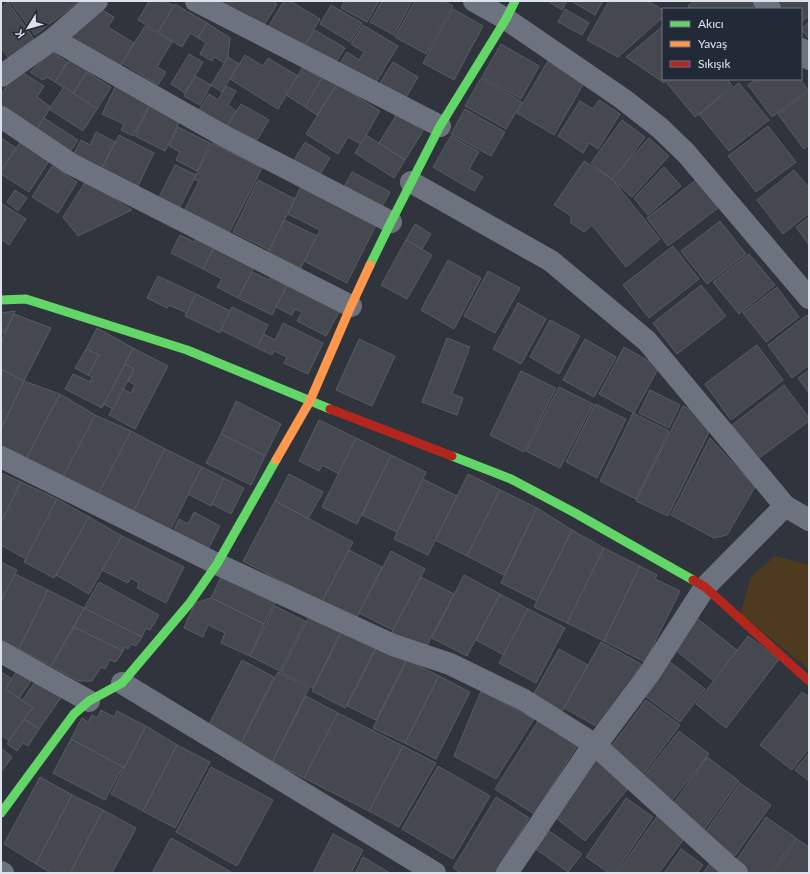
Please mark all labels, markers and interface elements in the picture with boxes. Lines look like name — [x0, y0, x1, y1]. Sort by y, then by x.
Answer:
north arrow — [8, 8, 48, 48]
legend — [662, 8, 802, 80]
text: Akıcı — [698, 16, 724, 31]
text: K — [12, 27, 27, 41]
text: Yavaş — [698, 36, 727, 51]
text: Sıkışık — [698, 56, 731, 71]

